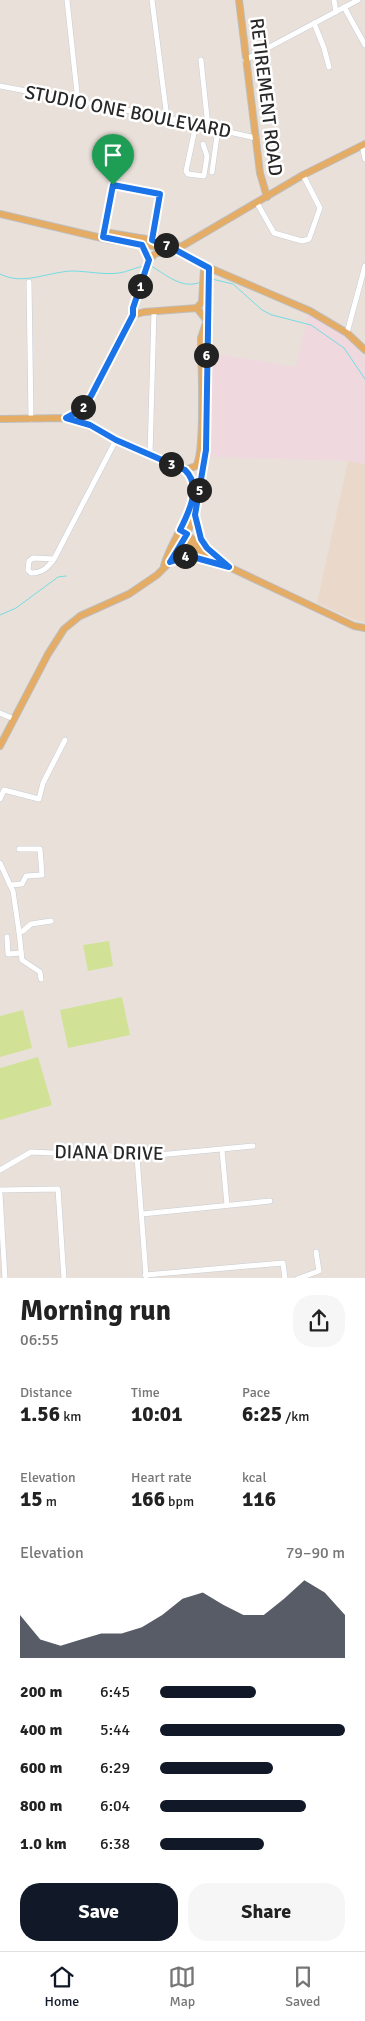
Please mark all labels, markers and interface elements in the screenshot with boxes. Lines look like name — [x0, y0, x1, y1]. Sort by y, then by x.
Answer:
street label: RETIREMENT ROAD — [244, 17, 288, 177]
street label: STUDIO ONE BOULEVARD — [23, 80, 233, 144]
pin — [92, 134, 134, 185]
icon: arrive — [99, 141, 127, 169]
pin: 7 — [154, 232, 178, 258]
text: 7 — [163, 237, 170, 254]
pin: 1 — [128, 274, 152, 298]
text: 1 — [137, 278, 144, 295]
pin: 6 — [194, 342, 218, 368]
text: 6 — [203, 347, 210, 364]
pin: 2 — [70, 394, 96, 420]
text: 2 — [80, 399, 87, 416]
pin: 3 — [158, 452, 184, 476]
text: 3 — [168, 456, 175, 473]
pin: 5 — [186, 478, 212, 502]
text: 5 — [196, 482, 203, 499]
pin: 4 — [172, 544, 198, 568]
text: 4 — [182, 548, 189, 565]
street label: DIANA DRIVE — [54, 1140, 164, 1166]
text: Morning run — [20, 1294, 171, 1328]
button: share — [293, 1295, 345, 1347]
text: 06:55 — [20, 1330, 59, 1350]
text: Distance — [20, 1384, 72, 1401]
text: Time — [131, 1384, 160, 1401]
text: Pace — [242, 1384, 270, 1401]
text: 1.56 — [20, 1401, 60, 1427]
text: 10:01 — [131, 1401, 183, 1427]
text: 6:25 — [242, 1401, 282, 1427]
text: km — [60, 1408, 81, 1425]
text: /km — [282, 1408, 309, 1425]
text: Elevation — [20, 1469, 76, 1486]
text: Heart rate — [131, 1469, 192, 1486]
text: kcal — [242, 1469, 267, 1486]
text: 15 — [20, 1486, 43, 1512]
text: 166 — [131, 1486, 165, 1512]
text: 116 — [242, 1486, 276, 1512]
text: m — [43, 1493, 57, 1510]
text: bpm — [165, 1493, 194, 1510]
text: Elevation — [20, 1543, 84, 1563]
text: 79–90 m — [286, 1543, 345, 1563]
text: 200 m — [20, 1682, 62, 1702]
text: 6:45 — [100, 1682, 130, 1702]
text: 400 m — [20, 1720, 62, 1740]
text: 5:44 — [100, 1720, 130, 1740]
text: 600 m — [20, 1758, 62, 1778]
text: 6:29 — [100, 1758, 130, 1778]
text: 800 m — [20, 1796, 62, 1816]
text: 6:04 — [100, 1796, 130, 1816]
text: 1.0 km — [20, 1834, 67, 1854]
text: 6:38 — [100, 1834, 130, 1854]
button: Save — [20, 1883, 178, 1941]
button: Share — [188, 1883, 345, 1941]
tab: Home — [44, 1963, 79, 2010]
tab: Map — [168, 1963, 196, 2010]
tab: Saved — [285, 1963, 321, 2010]

